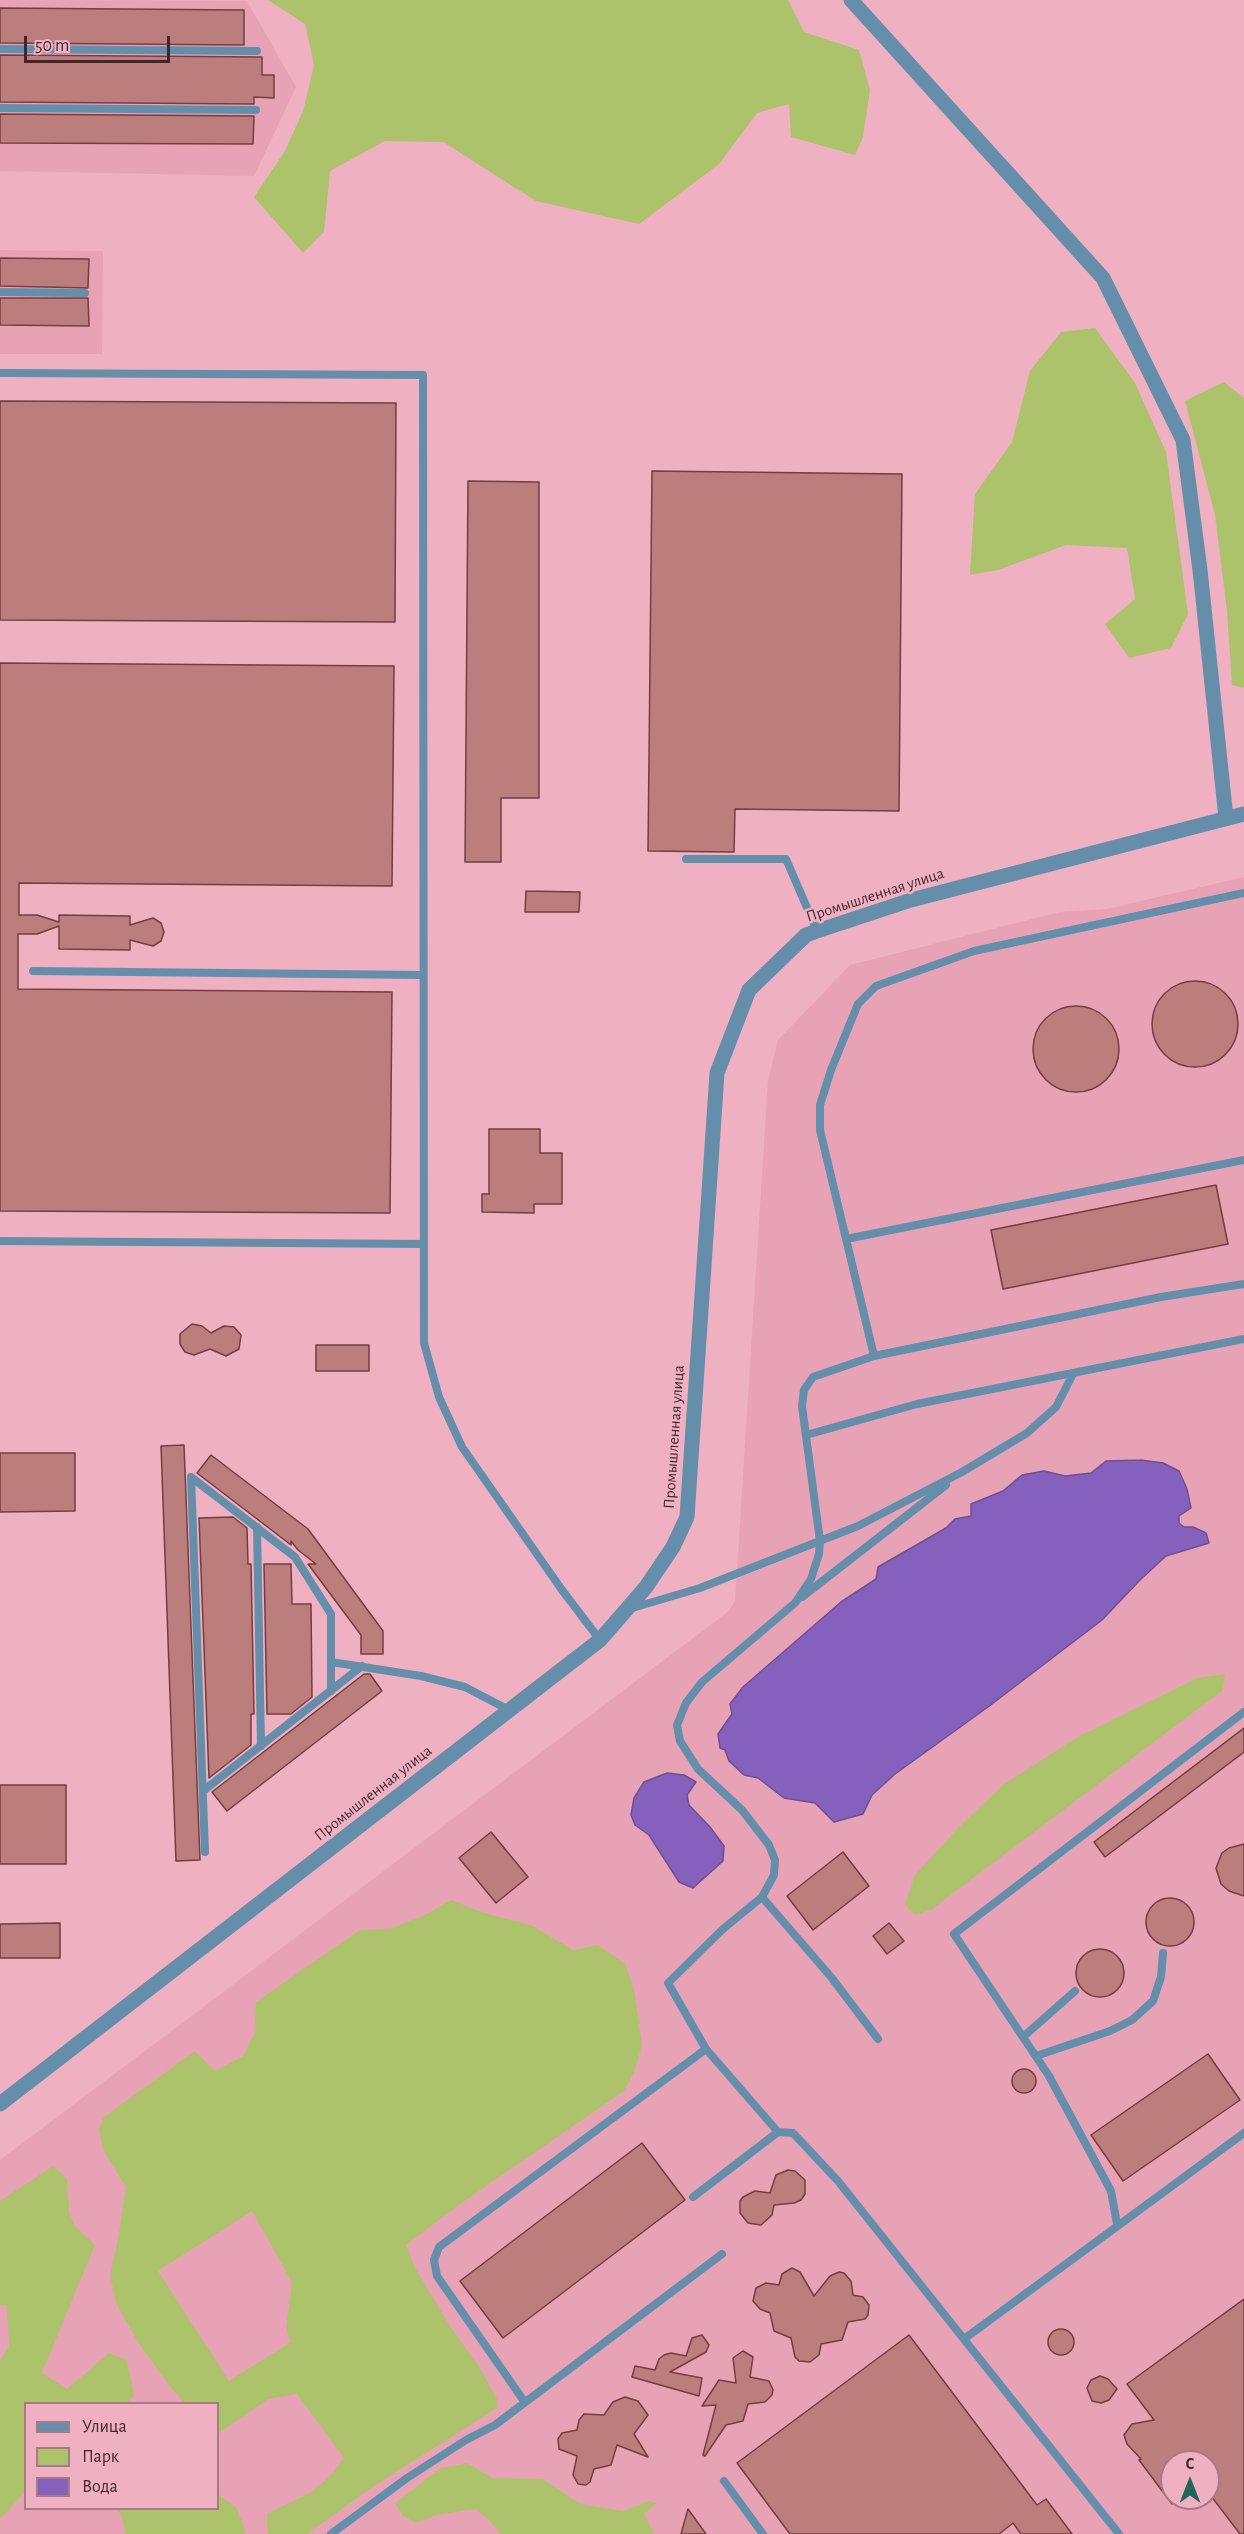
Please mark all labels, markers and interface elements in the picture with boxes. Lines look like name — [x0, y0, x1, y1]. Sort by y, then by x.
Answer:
scale bar — [27, 24, 172, 62]
text: 50 m — [35, 37, 69, 55]
street label: Промышленная улица — [803, 864, 947, 926]
street label: Промышленная улица — [659, 1364, 689, 1510]
street label: Промышленная улица — [310, 1741, 436, 1845]
legend — [24, 2402, 219, 2510]
text: Улица — [82, 2418, 127, 2436]
text: Парк — [82, 2448, 119, 2466]
north arrow — [1160, 2450, 1220, 2510]
text: С — [1186, 2456, 1194, 2472]
text: Вода — [82, 2478, 118, 2496]

